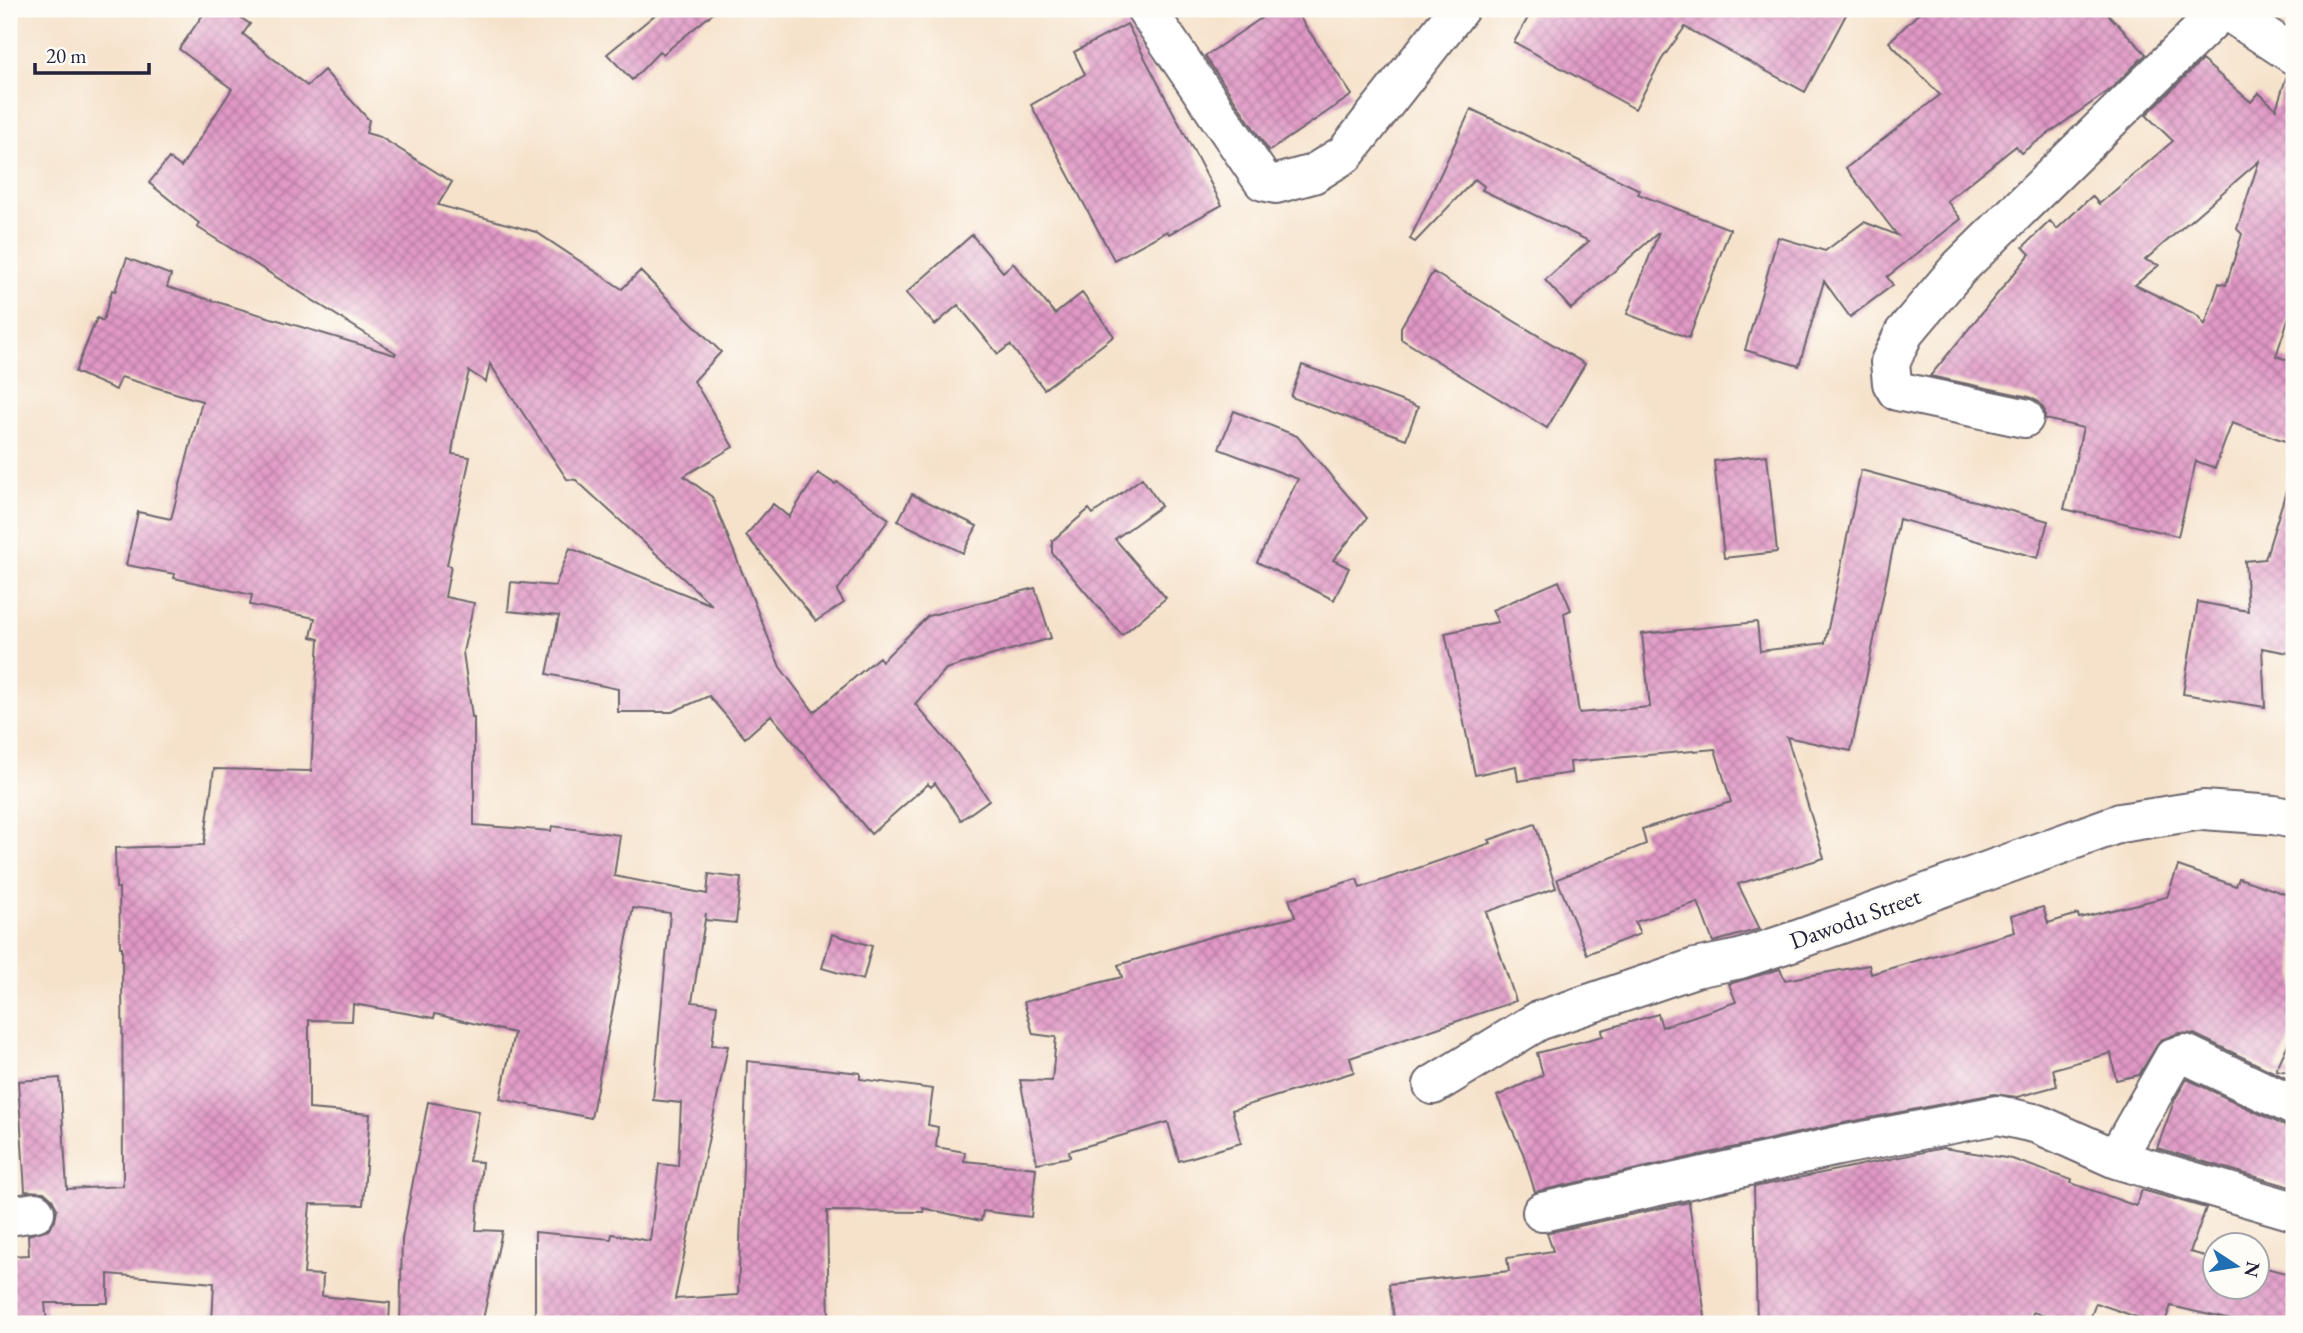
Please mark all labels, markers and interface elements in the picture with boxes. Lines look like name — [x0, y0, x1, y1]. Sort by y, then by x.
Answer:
scale bar — [35, 32, 149, 76]
text: 20 m — [46, 42, 87, 69]
street label: Dawodu Street — [1785, 880, 1925, 956]
north arrow — [2202, 1232, 2272, 1302]
text: N — [2238, 1259, 2266, 1280]

